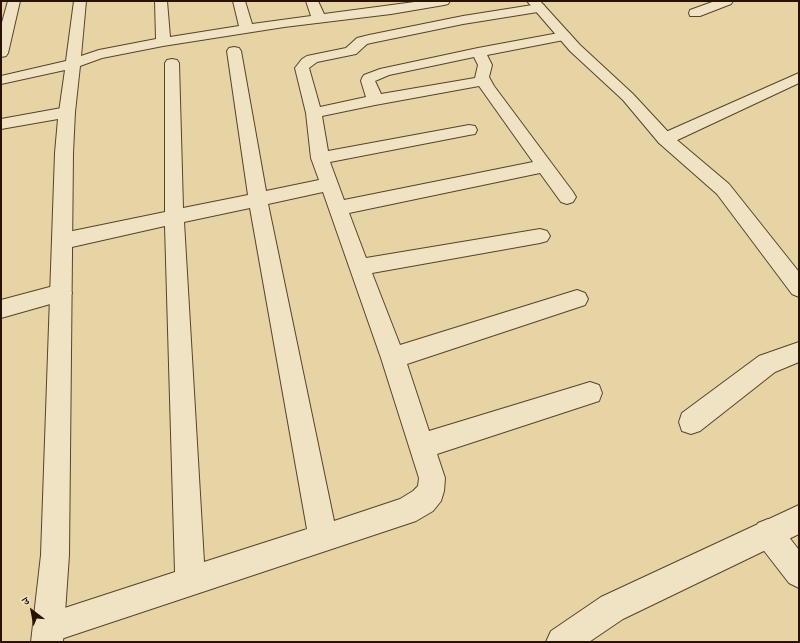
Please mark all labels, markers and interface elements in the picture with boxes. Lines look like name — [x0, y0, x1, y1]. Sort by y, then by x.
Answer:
north arrow — [12, 591, 52, 631]
text: उ — [19, 593, 32, 609]

